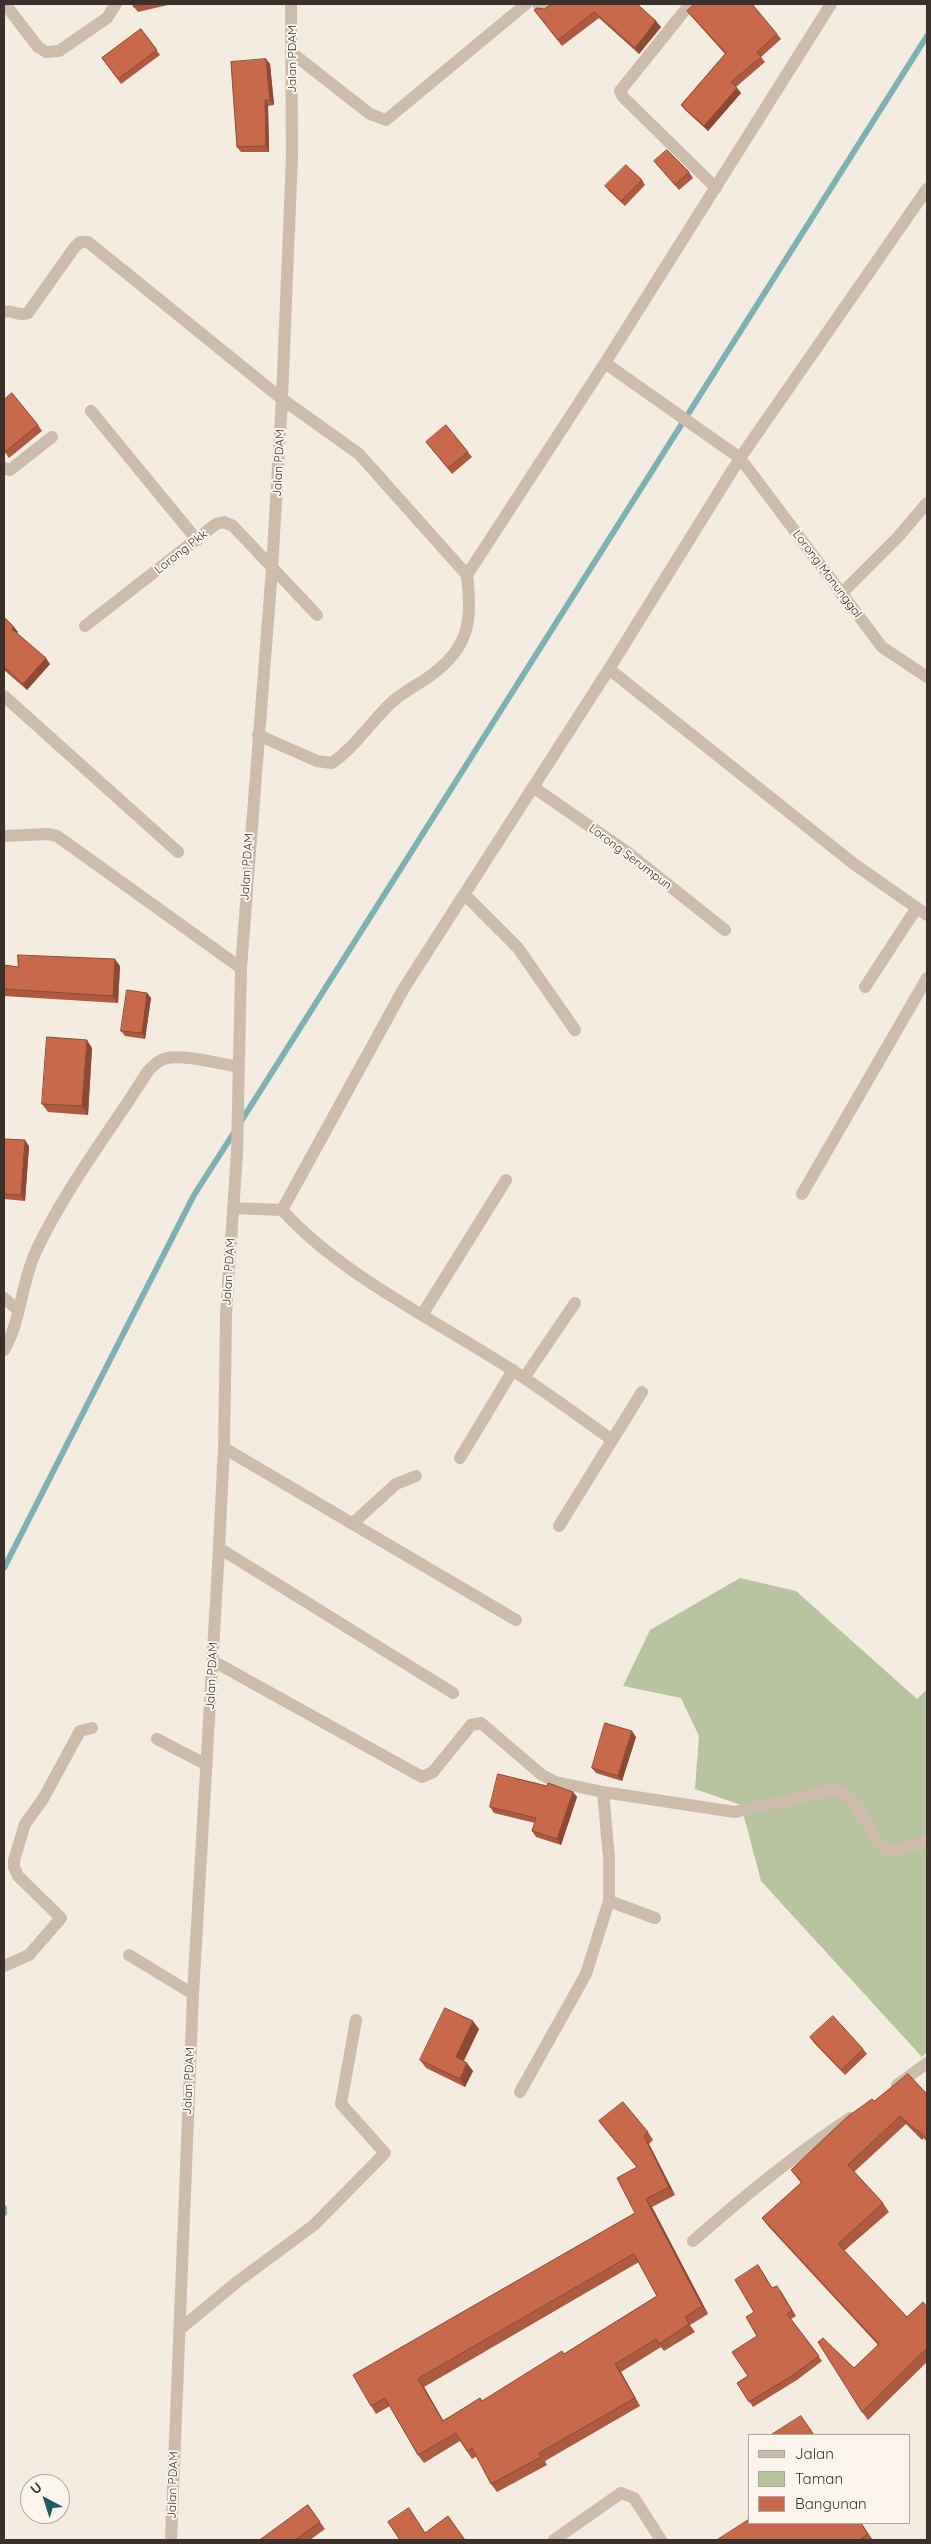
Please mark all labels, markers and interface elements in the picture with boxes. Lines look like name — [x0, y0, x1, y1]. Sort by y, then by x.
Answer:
street label: Jalan PDAM — [285, 25, 299, 93]
street label: Jalan PDAM — [270, 429, 288, 497]
street label: Lorong Pkk — [152, 527, 210, 577]
street label: Lorong Manunggal — [789, 527, 865, 621]
street label: Lorong Serumpun — [586, 821, 674, 893]
street label: Jalan PDAM — [237, 833, 257, 901]
street label: Jalan PDAM — [219, 1238, 239, 1306]
street label: Jalan PDAM — [203, 1642, 221, 1710]
street label: Jalan PDAM — [180, 2047, 198, 2115]
legend — [748, 2434, 911, 2524]
text: Jalan — [795, 2444, 834, 2463]
street label: Jalan PDAM — [165, 2451, 181, 2519]
text: Taman — [795, 2469, 843, 2488]
north arrow — [20, 2474, 70, 2524]
text: U — [26, 2478, 46, 2498]
text: Bangunan — [795, 2494, 867, 2513]

